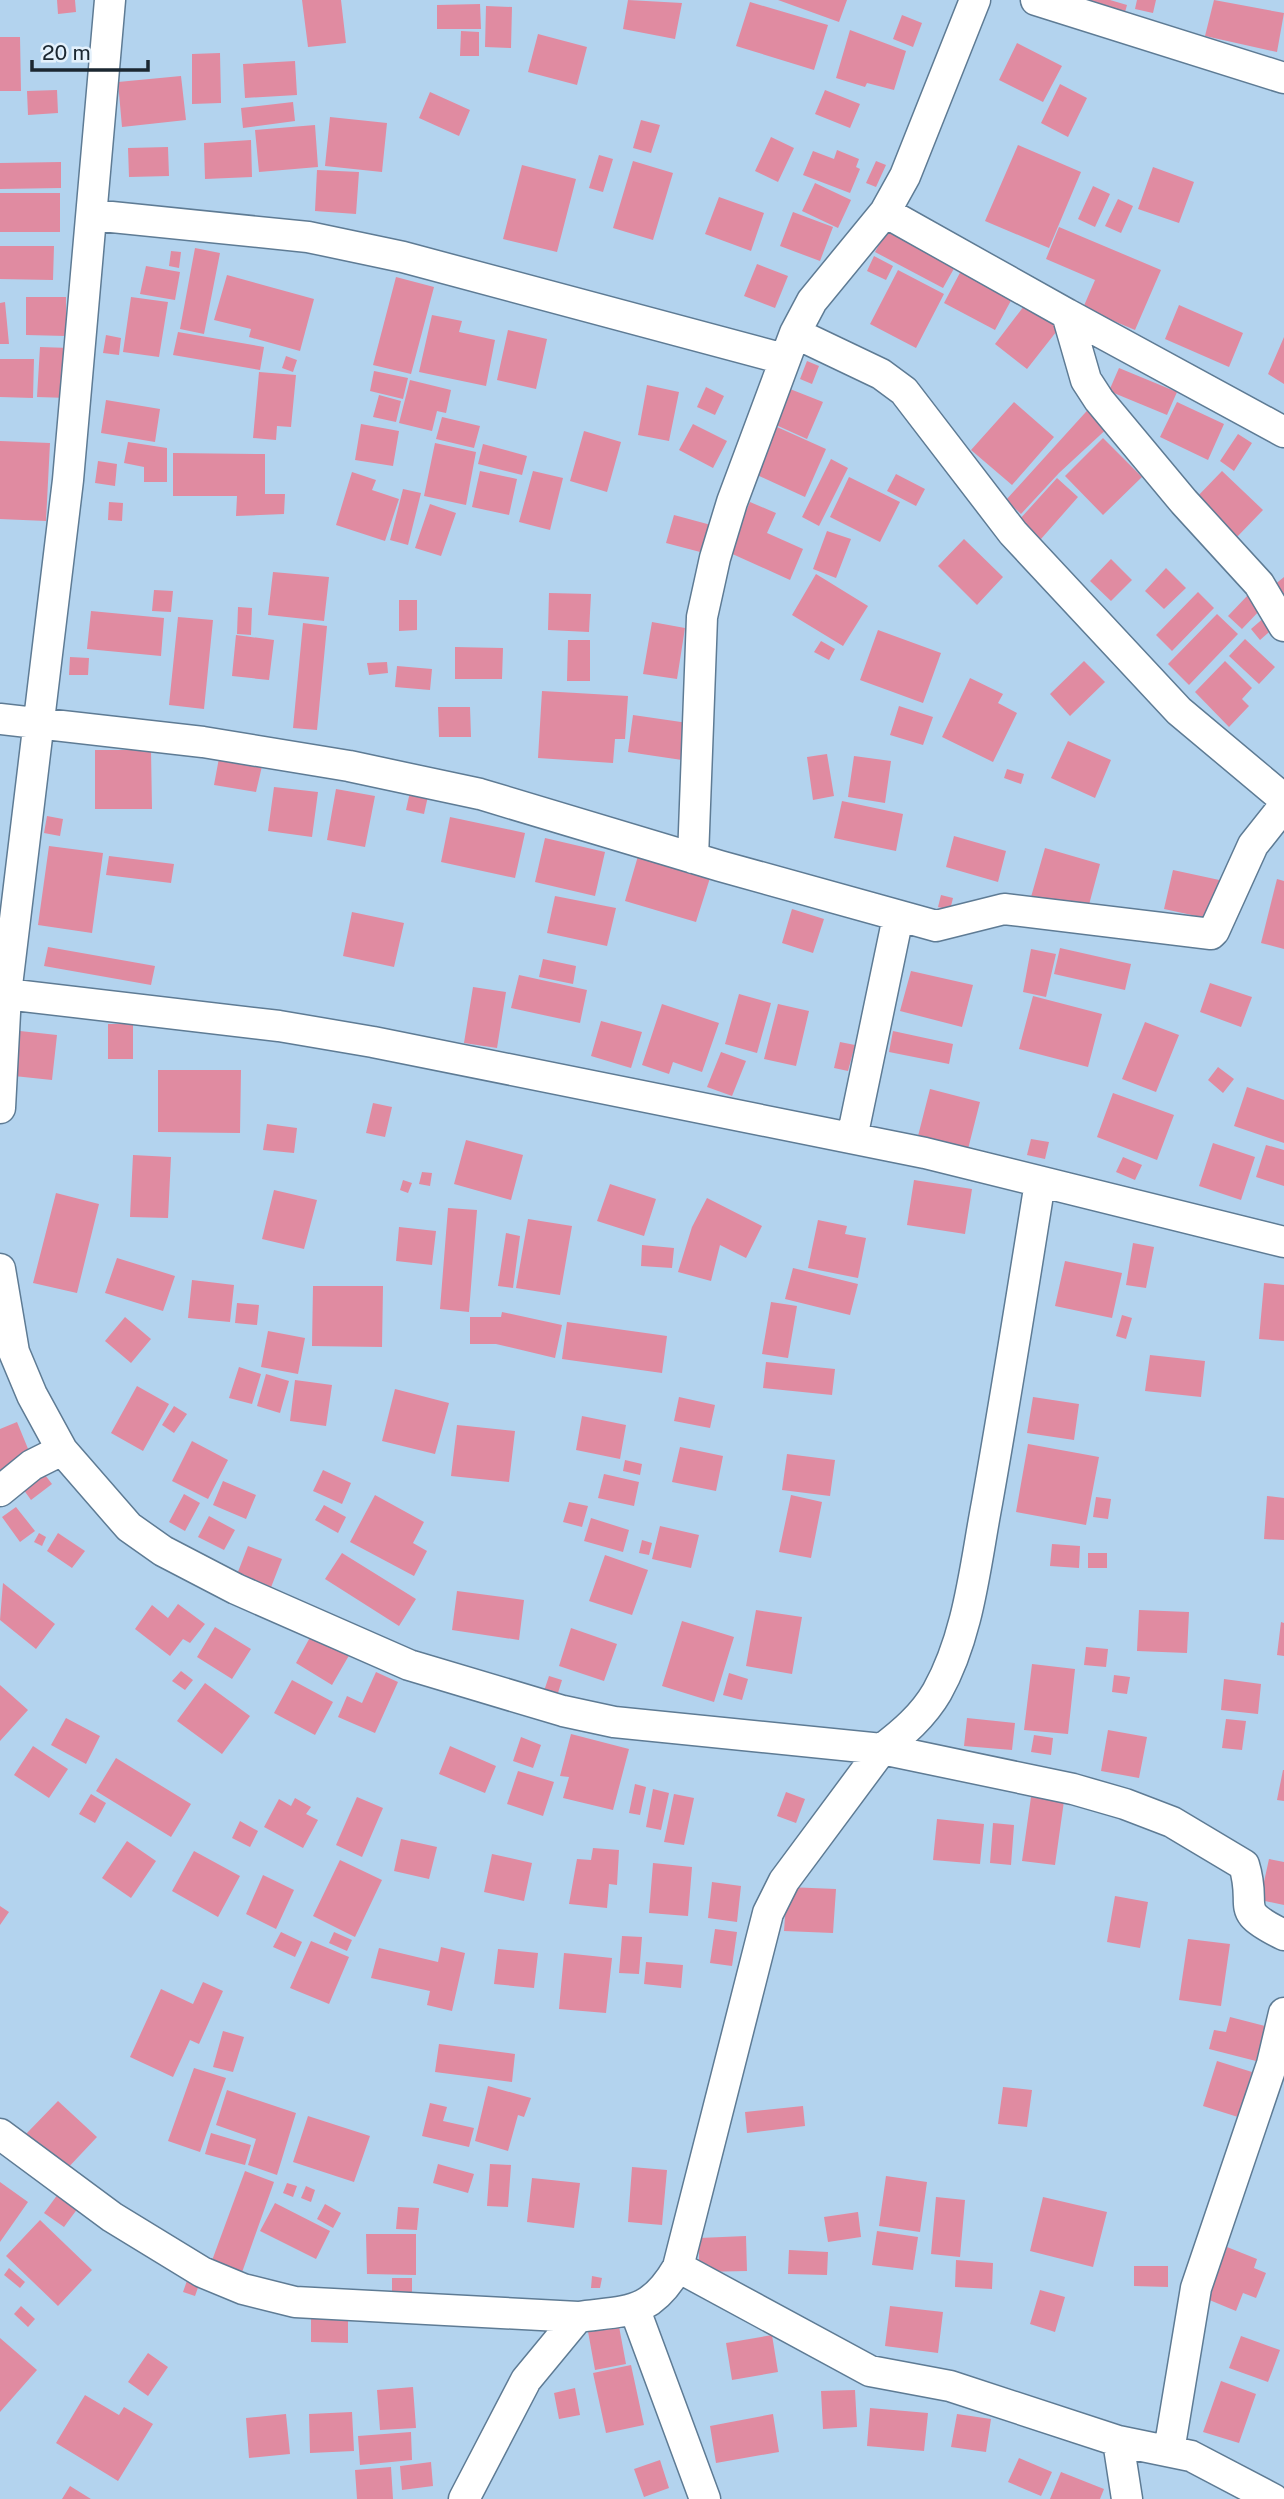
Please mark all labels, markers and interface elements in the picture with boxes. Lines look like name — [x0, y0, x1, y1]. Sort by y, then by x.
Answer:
scale bar — [32, 28, 147, 72]
text: 20 m — [42, 40, 91, 65]

